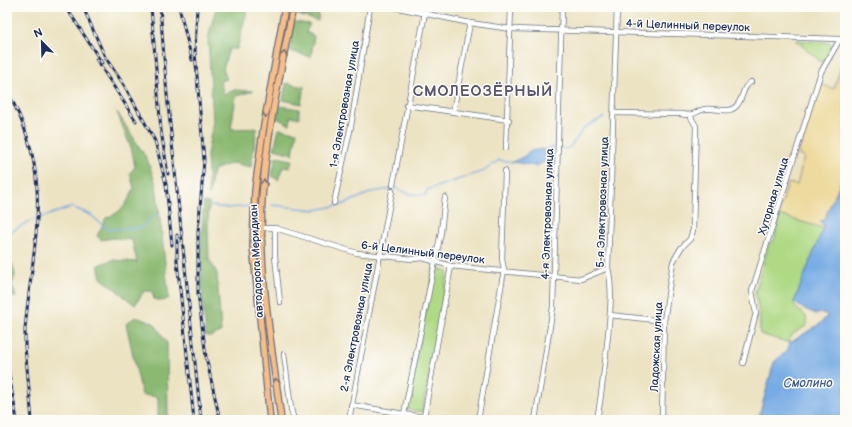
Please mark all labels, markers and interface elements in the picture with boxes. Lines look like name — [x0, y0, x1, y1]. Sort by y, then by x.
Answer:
street label: 4-й Целинный переулок — [626, 17, 750, 34]
north arrow — [22, 22, 62, 62]
text: N — [32, 26, 45, 41]
street label: 1-я Электровозная улица — [327, 39, 362, 169]
one-way arrow — [279, 51, 288, 57]
district label: СМОЛЕОЗЁРНЫЙ — [413, 81, 553, 101]
one-way arrow — [262, 112, 271, 118]
street label: 5-я Электровозная улица — [594, 136, 611, 268]
street label: 4-я Электровозная улица — [539, 148, 556, 280]
street label: Хуторная улица — [755, 155, 792, 237]
one-way arrow — [259, 179, 268, 185]
street label: автодорога Меридиан — [247, 204, 266, 318]
street label: 6-й Целинный переулок — [360, 238, 486, 267]
street label: 2-я Электровозная улица — [338, 261, 375, 393]
street label: Ладожская улица — [648, 301, 665, 393]
water label: Смолино — [784, 376, 833, 391]
one-way arrow — [272, 378, 281, 384]

